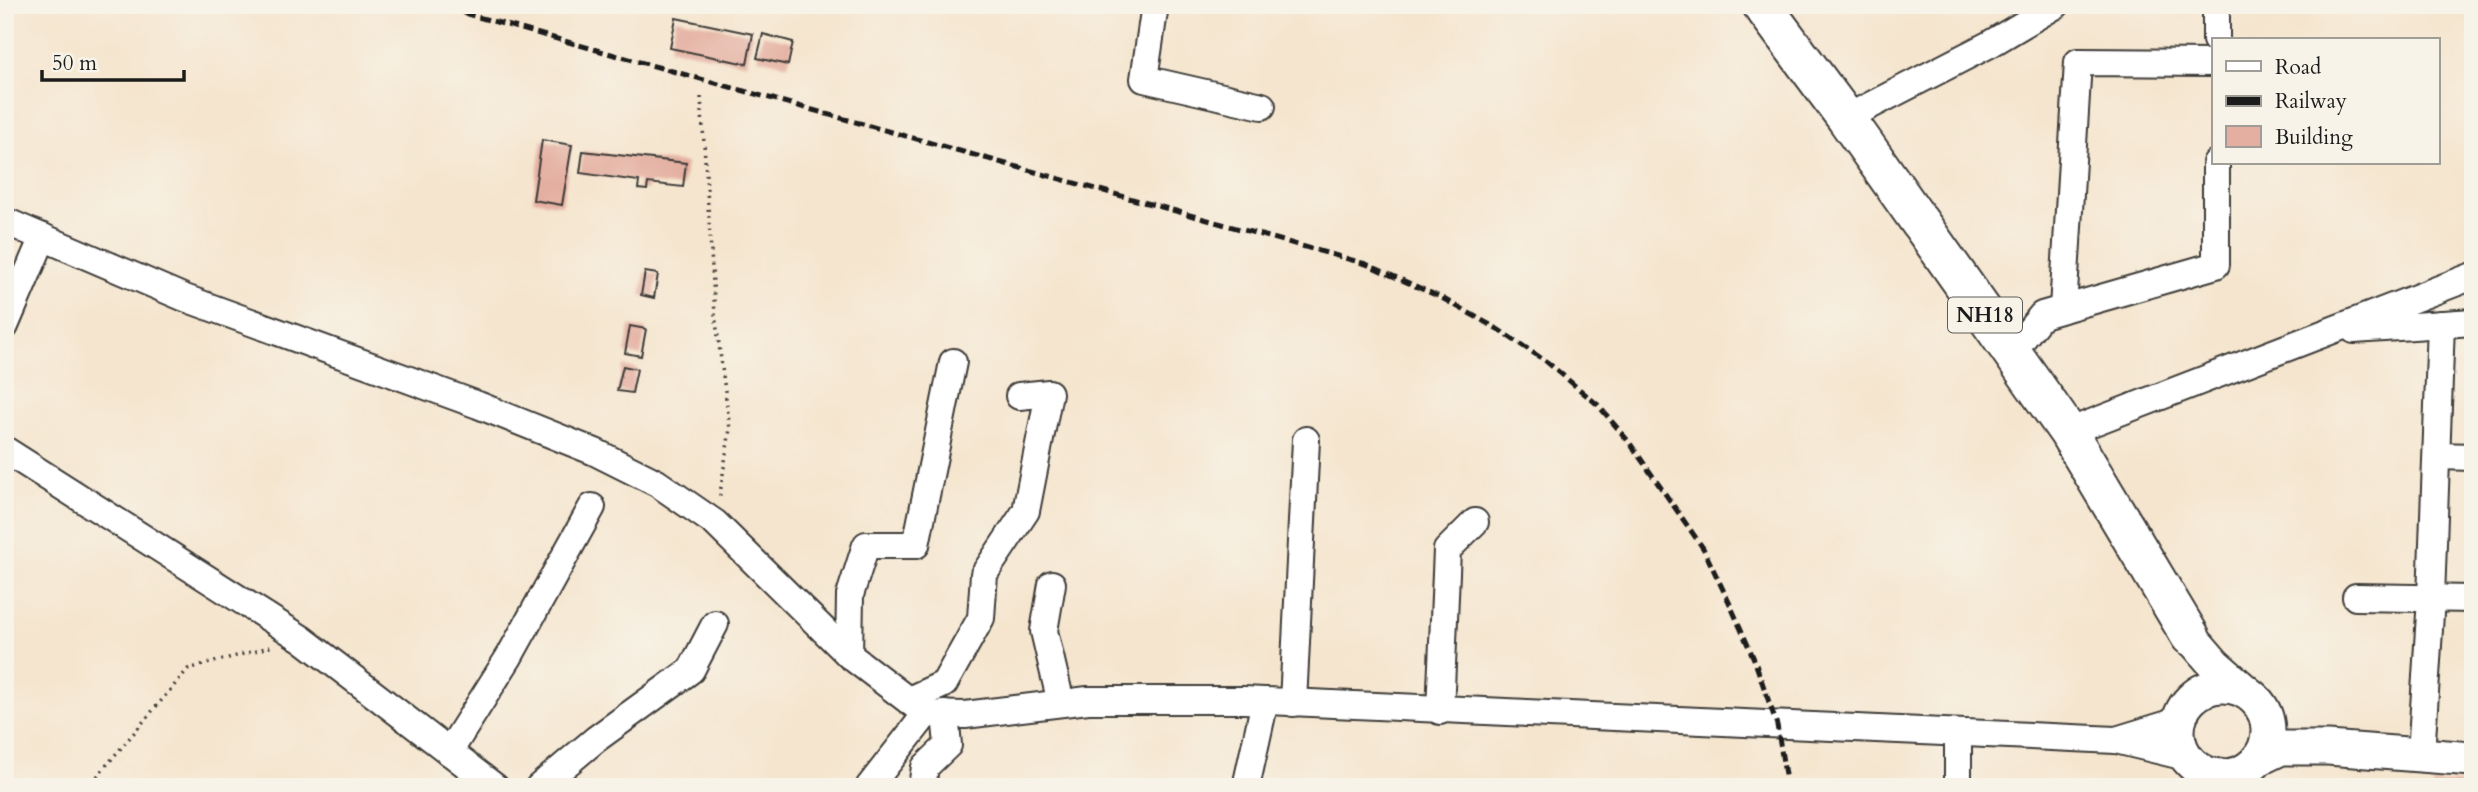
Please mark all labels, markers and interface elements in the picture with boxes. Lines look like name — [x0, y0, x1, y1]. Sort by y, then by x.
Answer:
scale bar — [42, 38, 184, 82]
legend — [2212, 38, 2440, 164]
text: 50 m — [52, 49, 97, 78]
text: Road — [2275, 53, 2321, 82]
text: Railway — [2275, 87, 2347, 116]
text: Building — [2275, 123, 2353, 152]
road number: NH18 — [1948, 298, 2022, 332]

